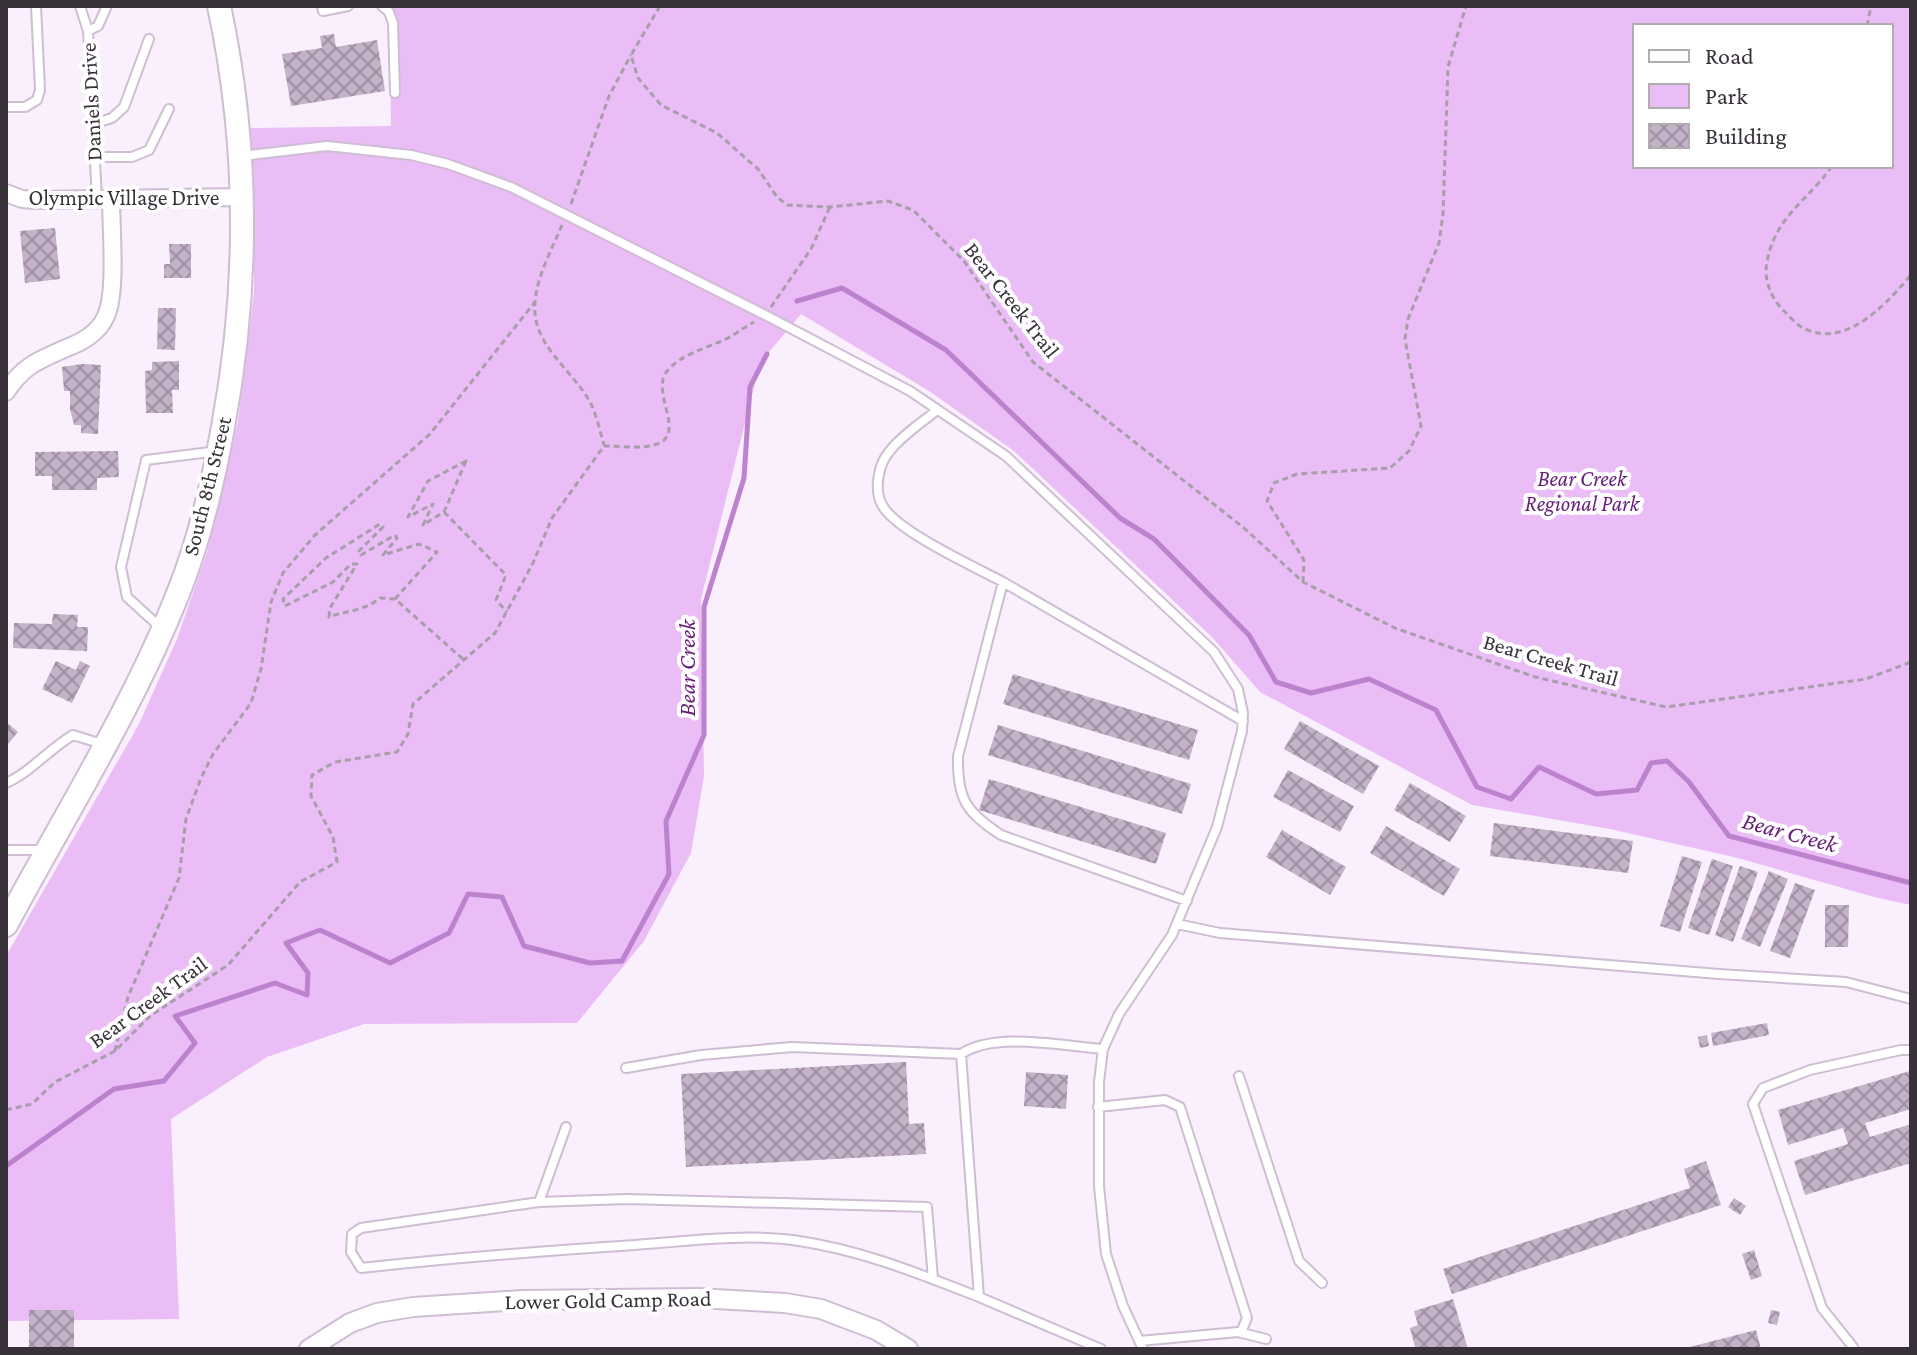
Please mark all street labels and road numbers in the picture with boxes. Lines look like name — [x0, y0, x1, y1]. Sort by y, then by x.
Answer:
street label: Daniels Drive — [75, 42, 107, 162]
street label: Olympic Village Drive — [29, 185, 219, 210]
street label: Bear Creek Trail — [959, 237, 1065, 363]
street label: South 8th Street — [178, 413, 237, 558]
street label: Bear Creek Trail — [1481, 629, 1622, 691]
street label: Bear Creek Trail — [84, 951, 212, 1053]
street label: Lower Gold Camp Road — [504, 1286, 712, 1314]

